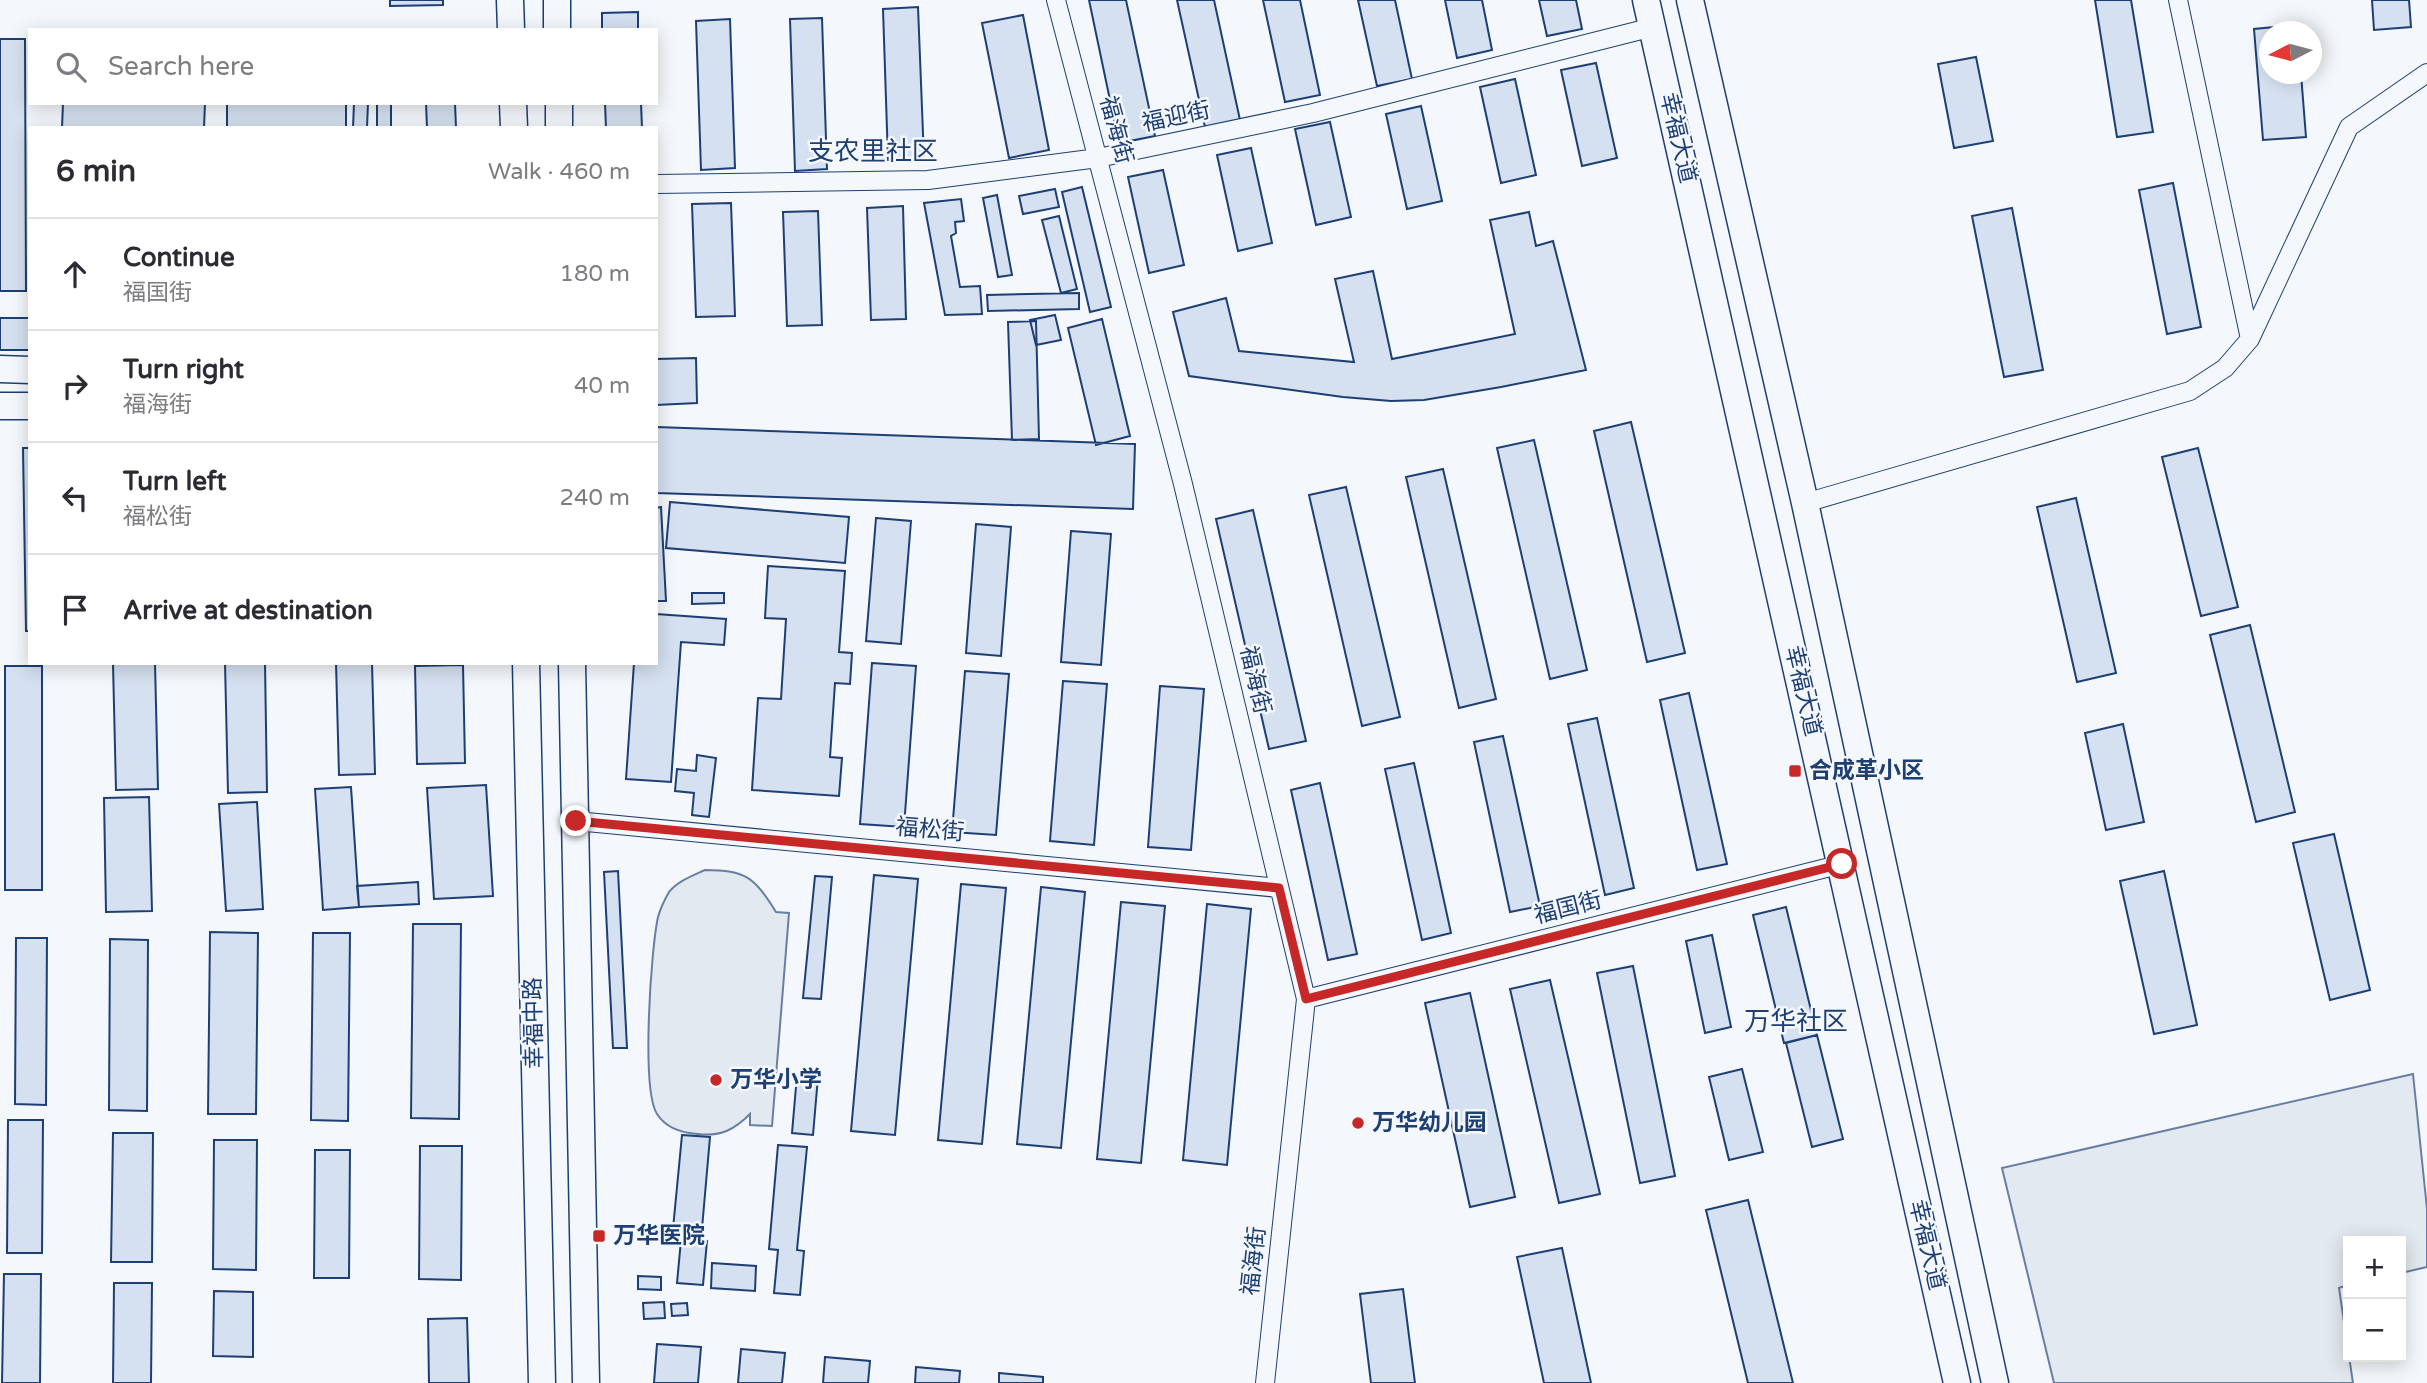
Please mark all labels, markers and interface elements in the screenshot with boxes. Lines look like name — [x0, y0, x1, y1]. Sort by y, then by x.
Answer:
north arrow — [2259, 21, 2322, 84]
search box — [28, 28, 658, 105]
icon: search — [52, 48, 90, 86]
text: Search here — [108, 51, 254, 82]
street label: 幸福大道 — [1654, 90, 1702, 186]
street label: 福海街 — [1094, 93, 1138, 167]
street label: 福迎街 — [1139, 96, 1213, 138]
district label: 支农里社区 — [808, 136, 938, 167]
text: 6 min — [56, 153, 136, 190]
text: Walk · 460 m — [488, 158, 630, 186]
text: Continue — [123, 242, 235, 273]
icon: ahead — [56, 255, 94, 293]
text: 180 m — [560, 260, 630, 288]
text: 福国街 — [123, 279, 192, 307]
text: Turn right — [123, 354, 244, 385]
icon: right — [56, 367, 94, 405]
text: 40 m — [574, 372, 630, 400]
text: 福海街 — [123, 391, 192, 419]
text: Turn left — [123, 466, 226, 497]
icon: left — [56, 479, 94, 517]
text: 240 m — [560, 484, 630, 512]
text: 福松街 — [123, 503, 192, 531]
icon: arrive — [56, 591, 94, 629]
text: Arrive at destination — [123, 595, 373, 626]
street label: 福海街 — [1234, 643, 1276, 717]
street label: 幸福大道 — [1779, 643, 1827, 739]
place label: 合成革小区 — [1809, 757, 1924, 785]
marker: 合成革小区 — [1787, 763, 1803, 779]
route end — [560, 805, 591, 836]
street label: 福松街 — [894, 813, 966, 847]
route start — [1826, 848, 1857, 879]
street label: 福国街 — [1531, 886, 1605, 930]
street label: 幸福中路 — [519, 977, 549, 1069]
district label: 万华社区 — [1744, 1006, 1848, 1037]
place label: 万华小学 — [730, 1066, 822, 1094]
marker: 万华小学 — [708, 1072, 724, 1088]
place label: 万华幼儿园 — [1372, 1109, 1487, 1137]
marker: 万华幼儿园 — [1350, 1115, 1366, 1131]
street label: 幸福大道 — [1903, 1197, 1951, 1293]
place label: 万华医院 — [613, 1222, 705, 1250]
street label: 福海街 — [1236, 1225, 1272, 1297]
marker: 万华医院 — [591, 1228, 607, 1244]
map controls — [2343, 1236, 2406, 1362]
button: + — [2343, 1236, 2406, 1299]
button: − — [2343, 1299, 2406, 1362]

